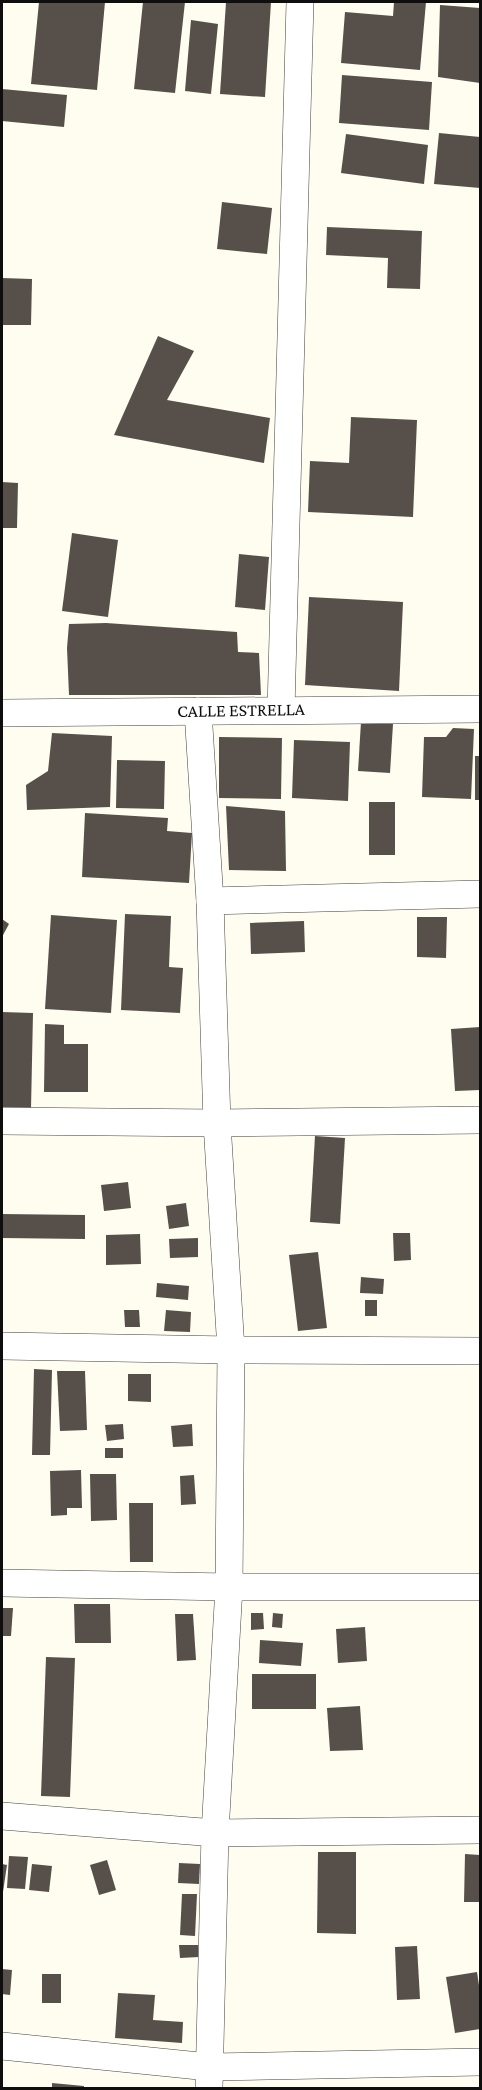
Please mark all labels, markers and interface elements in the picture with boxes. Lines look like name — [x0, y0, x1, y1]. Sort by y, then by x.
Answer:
street label: CALLE ESTRELLA — [177, 699, 306, 721]

